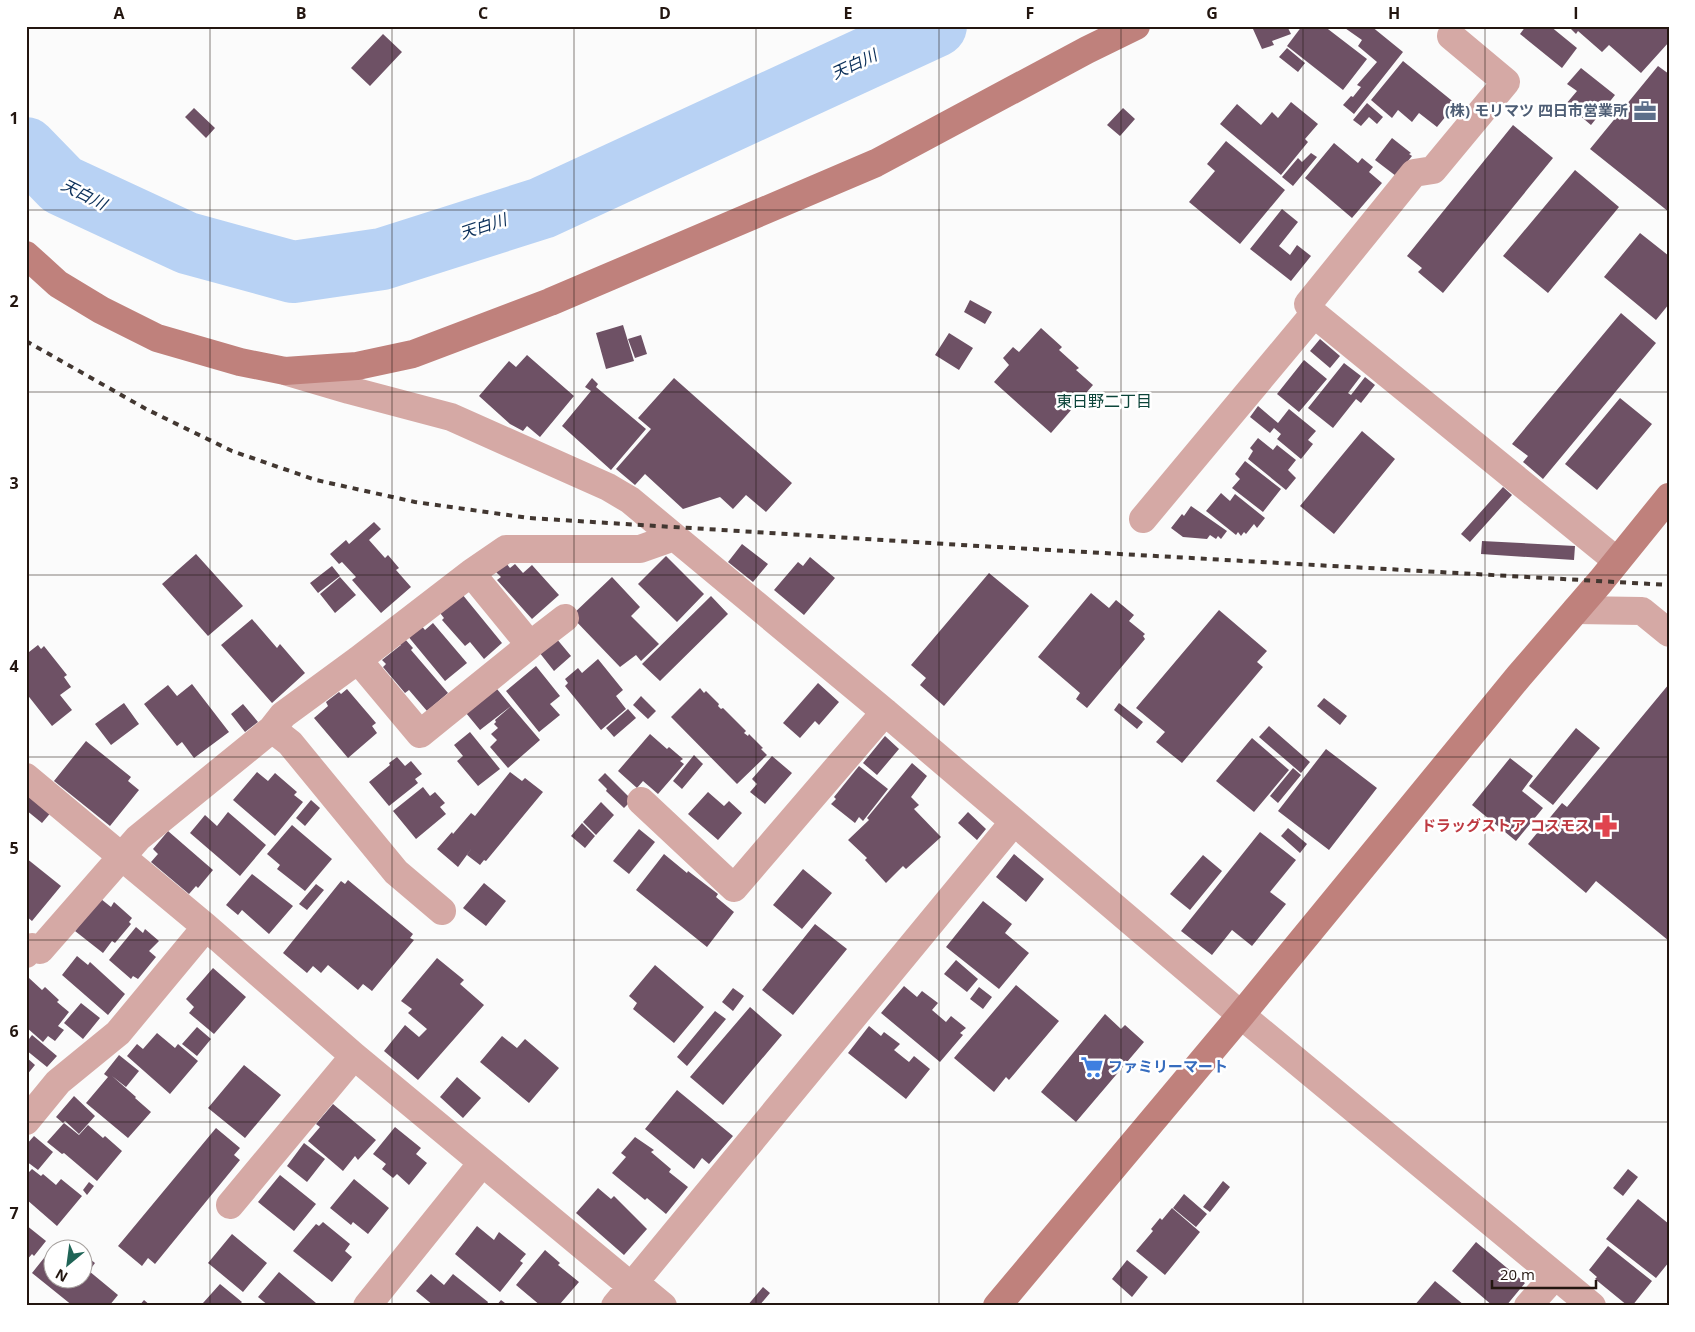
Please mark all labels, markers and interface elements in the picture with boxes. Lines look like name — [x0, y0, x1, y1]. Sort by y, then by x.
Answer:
text: A — [113, 2, 125, 24]
text: B — [296, 2, 306, 24]
text: C — [478, 2, 488, 24]
text: D — [659, 2, 671, 24]
text: E — [844, 2, 853, 24]
text: F — [1026, 2, 1034, 24]
text: G — [1206, 2, 1218, 24]
text: H — [1388, 2, 1400, 24]
text: I — [1573, 2, 1579, 24]
water label: 天白川 — [828, 43, 882, 84]
office icon: (株) モリマツ 四日市営業所 — [1632, 98, 1658, 124]
place label: (株) モリマツ 四日市営業所 — [1445, 100, 1628, 120]
text: 1 — [9, 107, 19, 129]
water label: 天白川 — [58, 173, 112, 216]
water label: 天白川 — [457, 208, 511, 244]
text: 2 — [9, 290, 19, 312]
district label: 東日野二丁目 — [1056, 390, 1152, 412]
text: 3 — [9, 472, 19, 494]
text: 4 — [9, 655, 19, 677]
pharmacy icon: ドラッグストア コスモス — [1593, 813, 1619, 839]
place label: ドラッグストア コスモス — [1421, 815, 1590, 835]
text: 5 — [9, 837, 19, 859]
text: 6 — [9, 1020, 19, 1042]
supermarket icon: ファミリーマート — [1079, 1054, 1105, 1080]
place label: ファミリーマート — [1108, 1056, 1228, 1076]
text: 7 — [9, 1202, 19, 1224]
north arrow — [42, 1240, 92, 1290]
scale bar — [1492, 1257, 1596, 1289]
text: 20 m — [1500, 1264, 1535, 1284]
text: N — [52, 1265, 71, 1287]

